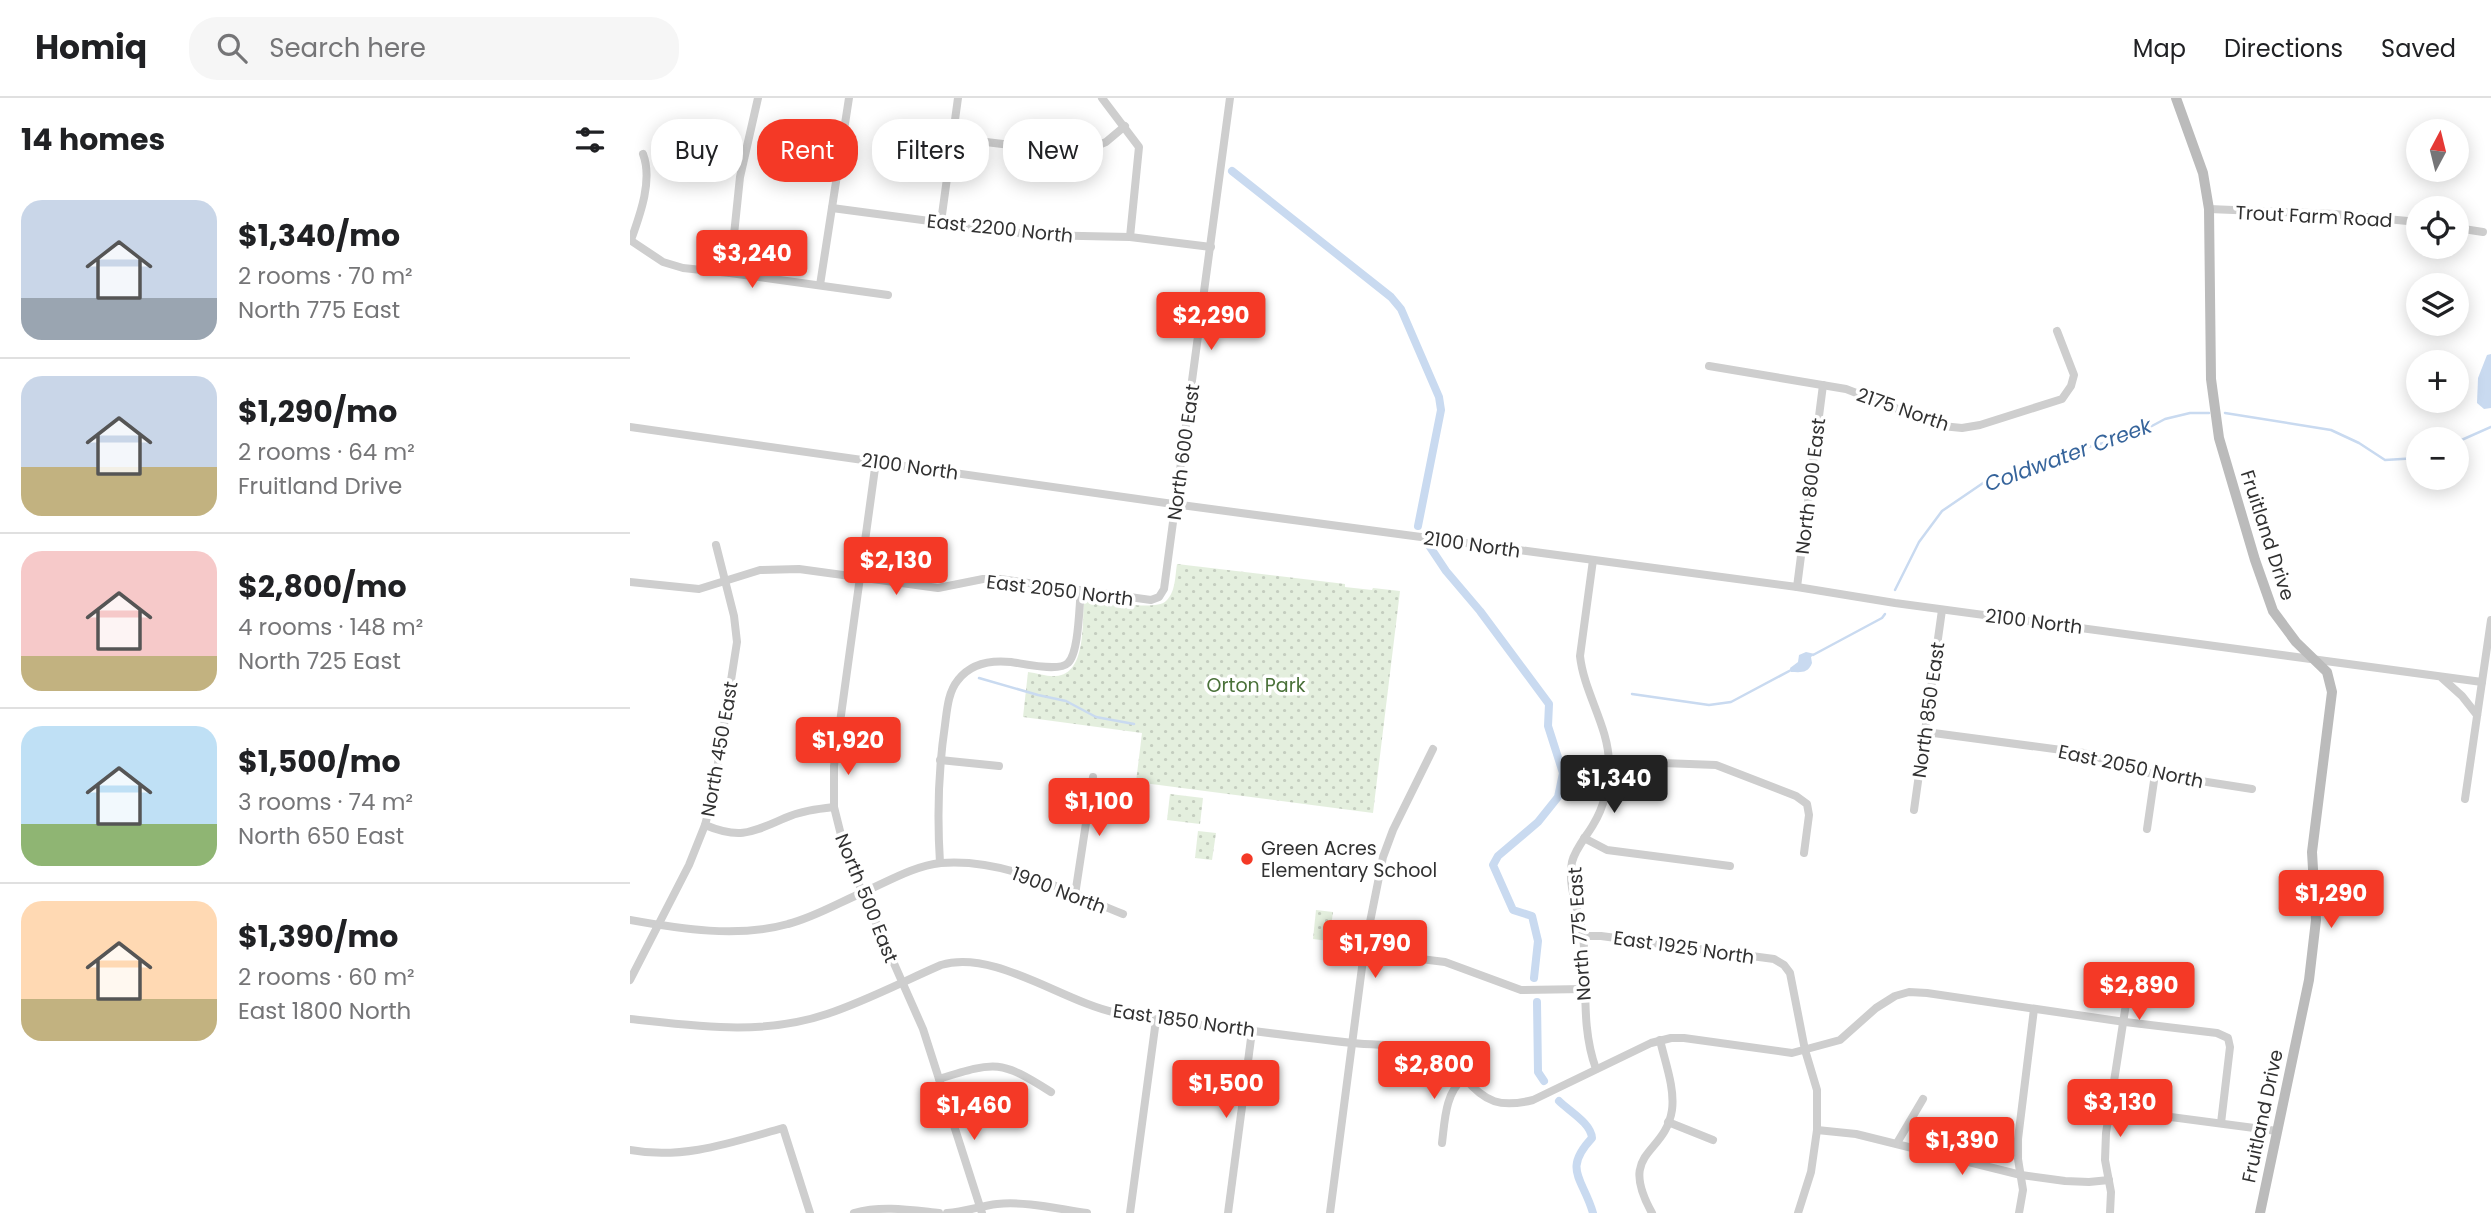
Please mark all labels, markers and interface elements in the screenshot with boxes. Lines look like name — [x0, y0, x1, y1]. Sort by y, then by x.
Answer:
search box — [189, 17, 679, 80]
text: Homiq — [35, 24, 147, 71]
icon: search — [213, 29, 251, 67]
text: Search here — [269, 30, 426, 66]
text: Map — [2133, 32, 2186, 65]
text: Directions — [2224, 32, 2343, 65]
text: Saved — [2381, 32, 2456, 65]
text: 14 homes — [21, 118, 165, 161]
chip: Buy — [651, 119, 743, 182]
chip: Rent — [757, 119, 858, 182]
chip: Filters — [872, 119, 989, 182]
chip: New — [1003, 119, 1103, 182]
north arrow — [2406, 119, 2469, 182]
map controls — [2406, 119, 2469, 490]
icon: filters — [571, 121, 609, 159]
button: locate — [2406, 196, 2469, 259]
street label: Trout Farm Road — [2235, 199, 2393, 234]
street label: East 2200 North — [925, 207, 1074, 250]
text: $1,340/mo — [238, 214, 400, 257]
icon: home — [77, 228, 161, 312]
pin: $3,240 — [695, 230, 809, 290]
text: $3,240 — [712, 237, 792, 269]
text: 2 rooms · 70 m² — [238, 260, 413, 292]
button: layers — [2406, 273, 2469, 336]
pin: $2,290 — [1154, 292, 1268, 352]
text: North 775 East — [238, 294, 400, 326]
text: $2,290 — [1172, 299, 1250, 331]
button: + — [2406, 350, 2469, 413]
street label: 2175 North — [1853, 381, 1953, 438]
street label: North 600 East — [1161, 382, 1206, 522]
text: $1,290/mo — [238, 390, 397, 433]
icon: home — [77, 404, 161, 488]
water label: Coldwater Creek — [1980, 410, 2157, 498]
street label: North 800 East — [1789, 416, 1832, 556]
button: − — [2406, 427, 2469, 490]
text: 2 rooms · 64 m² — [238, 436, 415, 468]
street label: 2100 North — [860, 446, 960, 487]
street label: Fruitland Drive — [2234, 466, 2301, 604]
text: Fruitland Drive — [238, 470, 402, 502]
street label: 2100 North — [1422, 524, 1522, 565]
pin: $2,130 — [839, 538, 953, 597]
text: $2,130 — [860, 544, 932, 576]
text: $2,800/mo — [238, 565, 407, 608]
street label: East 2050 North — [985, 568, 1135, 613]
icon: home — [77, 579, 161, 663]
street label: 2100 North — [1984, 602, 2084, 641]
text: 4 rooms · 148 m² — [238, 611, 423, 643]
street label: North 850 East — [1906, 640, 1951, 780]
text: North 725 East — [238, 645, 401, 677]
park label: Orton Park — [1206, 672, 1306, 699]
street label: North 450 East — [694, 679, 745, 819]
pin: $1,920 — [791, 718, 905, 777]
text: $1,920 — [812, 724, 884, 756]
street label: East 2050 North — [2056, 738, 2206, 795]
text: $1,500/mo — [238, 740, 401, 783]
icon: home — [77, 754, 161, 838]
pin: $1,340 — [1557, 756, 1671, 815]
text: $1,340 — [1577, 762, 1651, 794]
pin: $1,100 — [1042, 778, 1156, 838]
text: $1,100 — [1064, 785, 1134, 817]
text: 3 rooms · 74 m² — [238, 786, 413, 818]
text: North 650 East — [238, 820, 404, 852]
street label: North 500 East — [828, 830, 905, 967]
place label: Green Acres Elementary School — [1261, 835, 1437, 884]
marker: Green Acres Elementary School — [1239, 851, 1255, 867]
street label: 1900 North — [1008, 860, 1110, 921]
street label: North 775 East — [1561, 866, 1598, 1002]
pin: $1,290 — [2274, 870, 2388, 930]
text: $1,290 — [2295, 877, 2367, 909]
text: $1,390/mo — [238, 915, 398, 958]
pin: $1,790 — [1318, 920, 1432, 980]
street label: East 1925 North — [1612, 924, 1756, 971]
text: $1,790 — [1339, 927, 1411, 959]
icon: home — [77, 929, 161, 1013]
text: 2 rooms · 60 m² — [238, 961, 415, 993]
pin: $2,890 — [2082, 962, 2196, 1022]
text: $2,890 — [2100, 969, 2178, 1001]
text: East 1800 North — [238, 995, 411, 1027]
street label: East 1850 North — [1111, 997, 1257, 1044]
pin: $2,800 — [1377, 1042, 1491, 1101]
street label: Fruitland Drive — [2235, 1047, 2290, 1185]
text: $2,800 — [1394, 1048, 1474, 1080]
pin: $1,500 — [1169, 1060, 1283, 1120]
text: $1,500 — [1188, 1067, 1264, 1099]
pin: $3,130 — [2063, 1080, 2177, 1139]
pin: $1,460 — [917, 1082, 1031, 1142]
text: $3,130 — [2083, 1086, 2157, 1118]
text: $1,460 — [936, 1089, 1012, 1121]
pin: $1,390 — [1905, 1118, 2019, 1177]
text: $1,390 — [1925, 1124, 1999, 1156]

